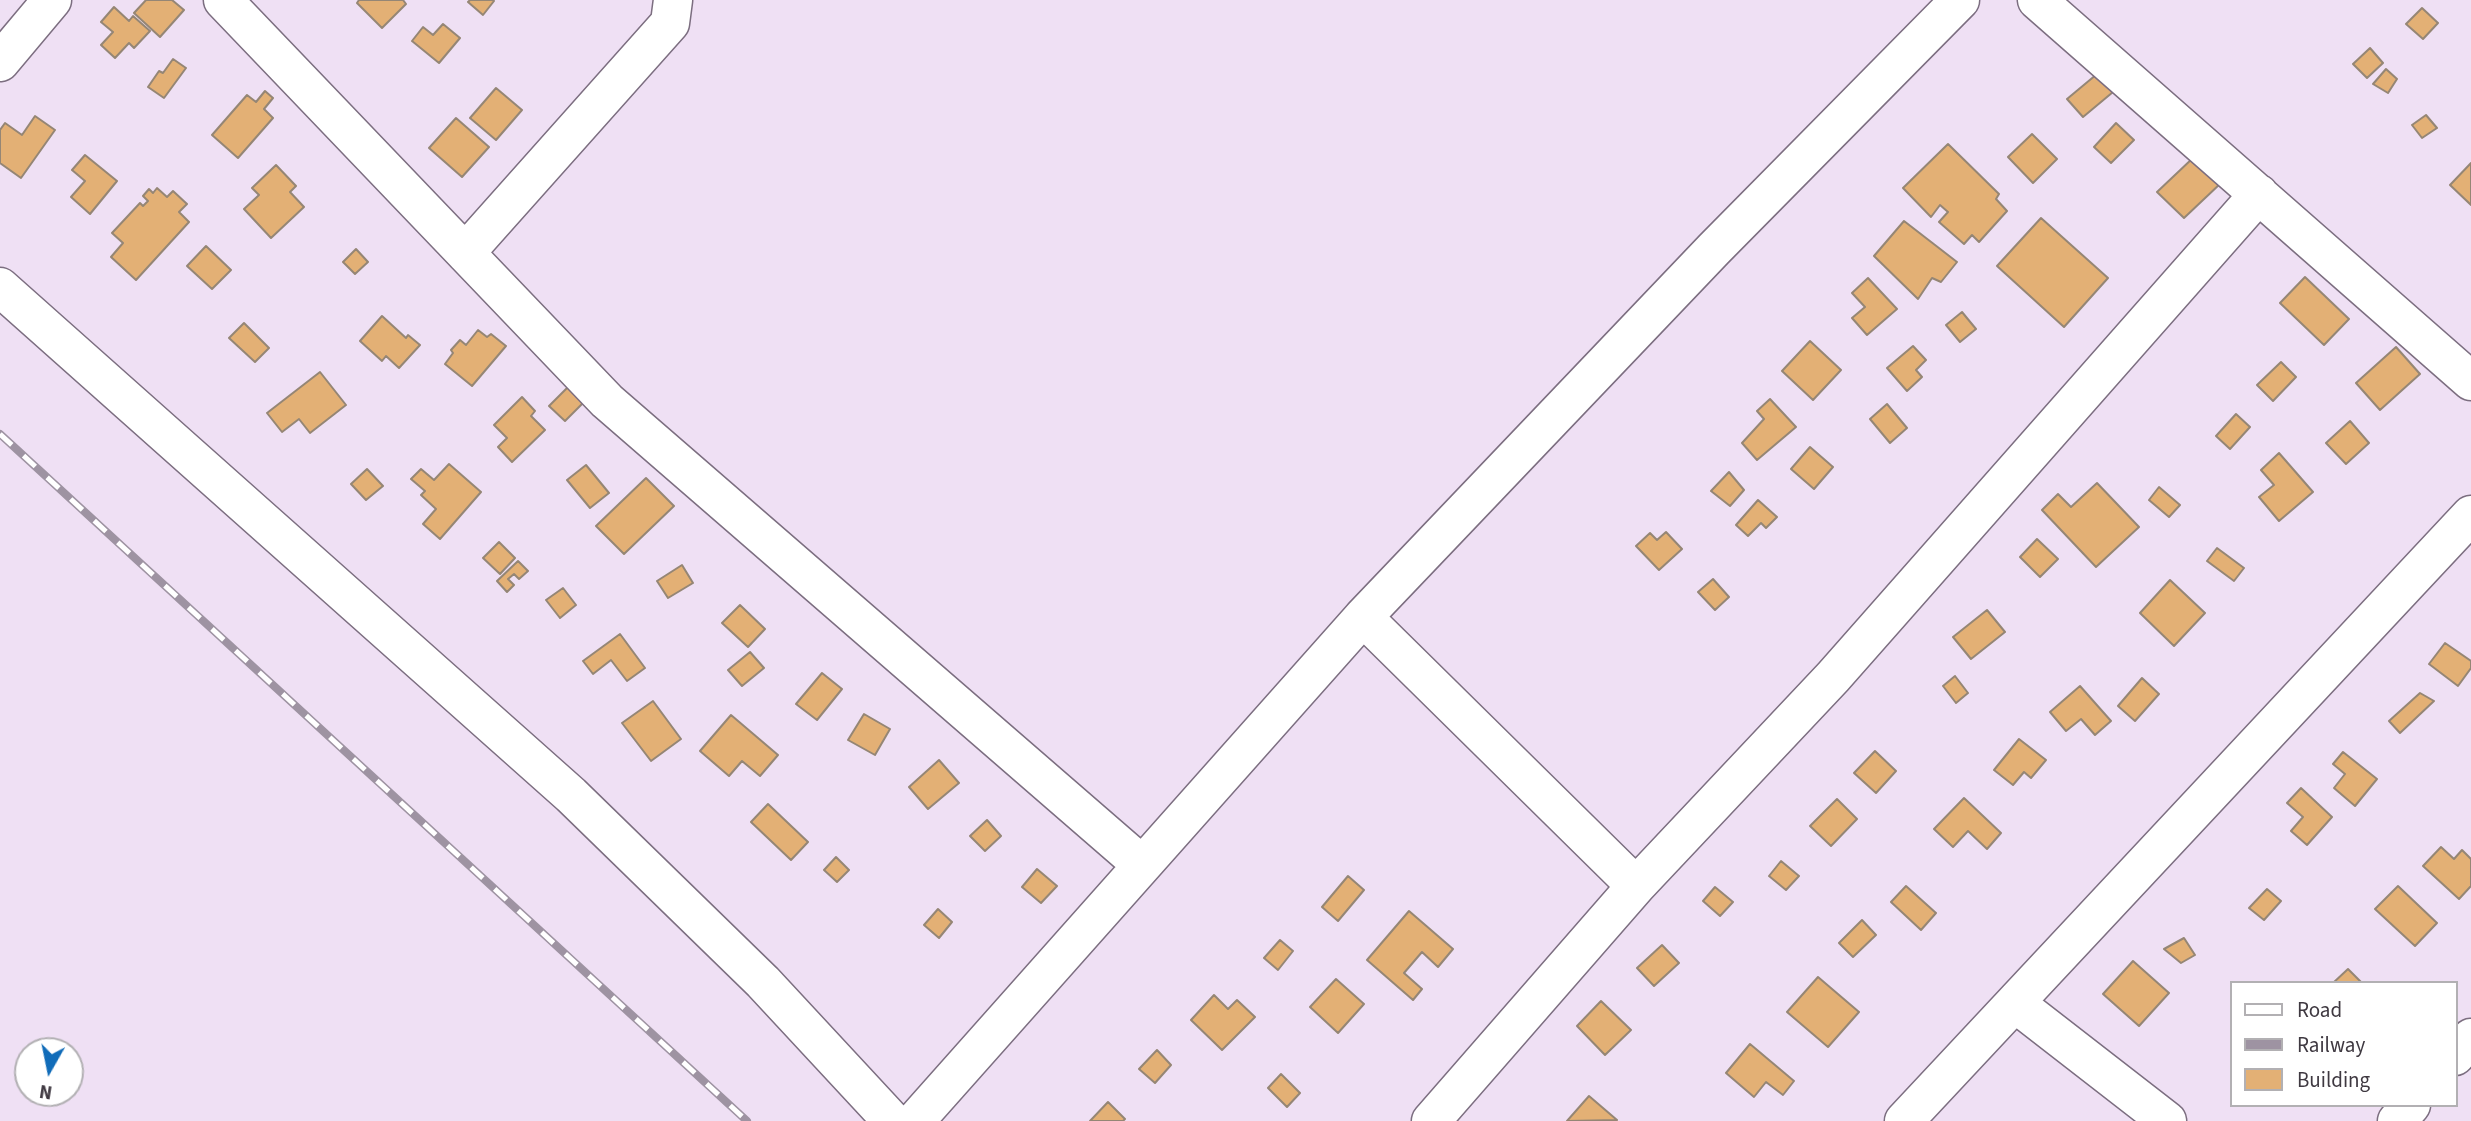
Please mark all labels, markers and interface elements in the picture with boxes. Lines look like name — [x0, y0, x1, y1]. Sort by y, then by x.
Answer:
legend — [2230, 981, 2457, 1107]
text: Road — [2297, 995, 2342, 1025]
text: Railway — [2297, 1030, 2365, 1060]
north arrow — [14, 1037, 84, 1107]
text: Building — [2297, 1065, 2370, 1095]
text: N — [38, 1077, 54, 1106]

